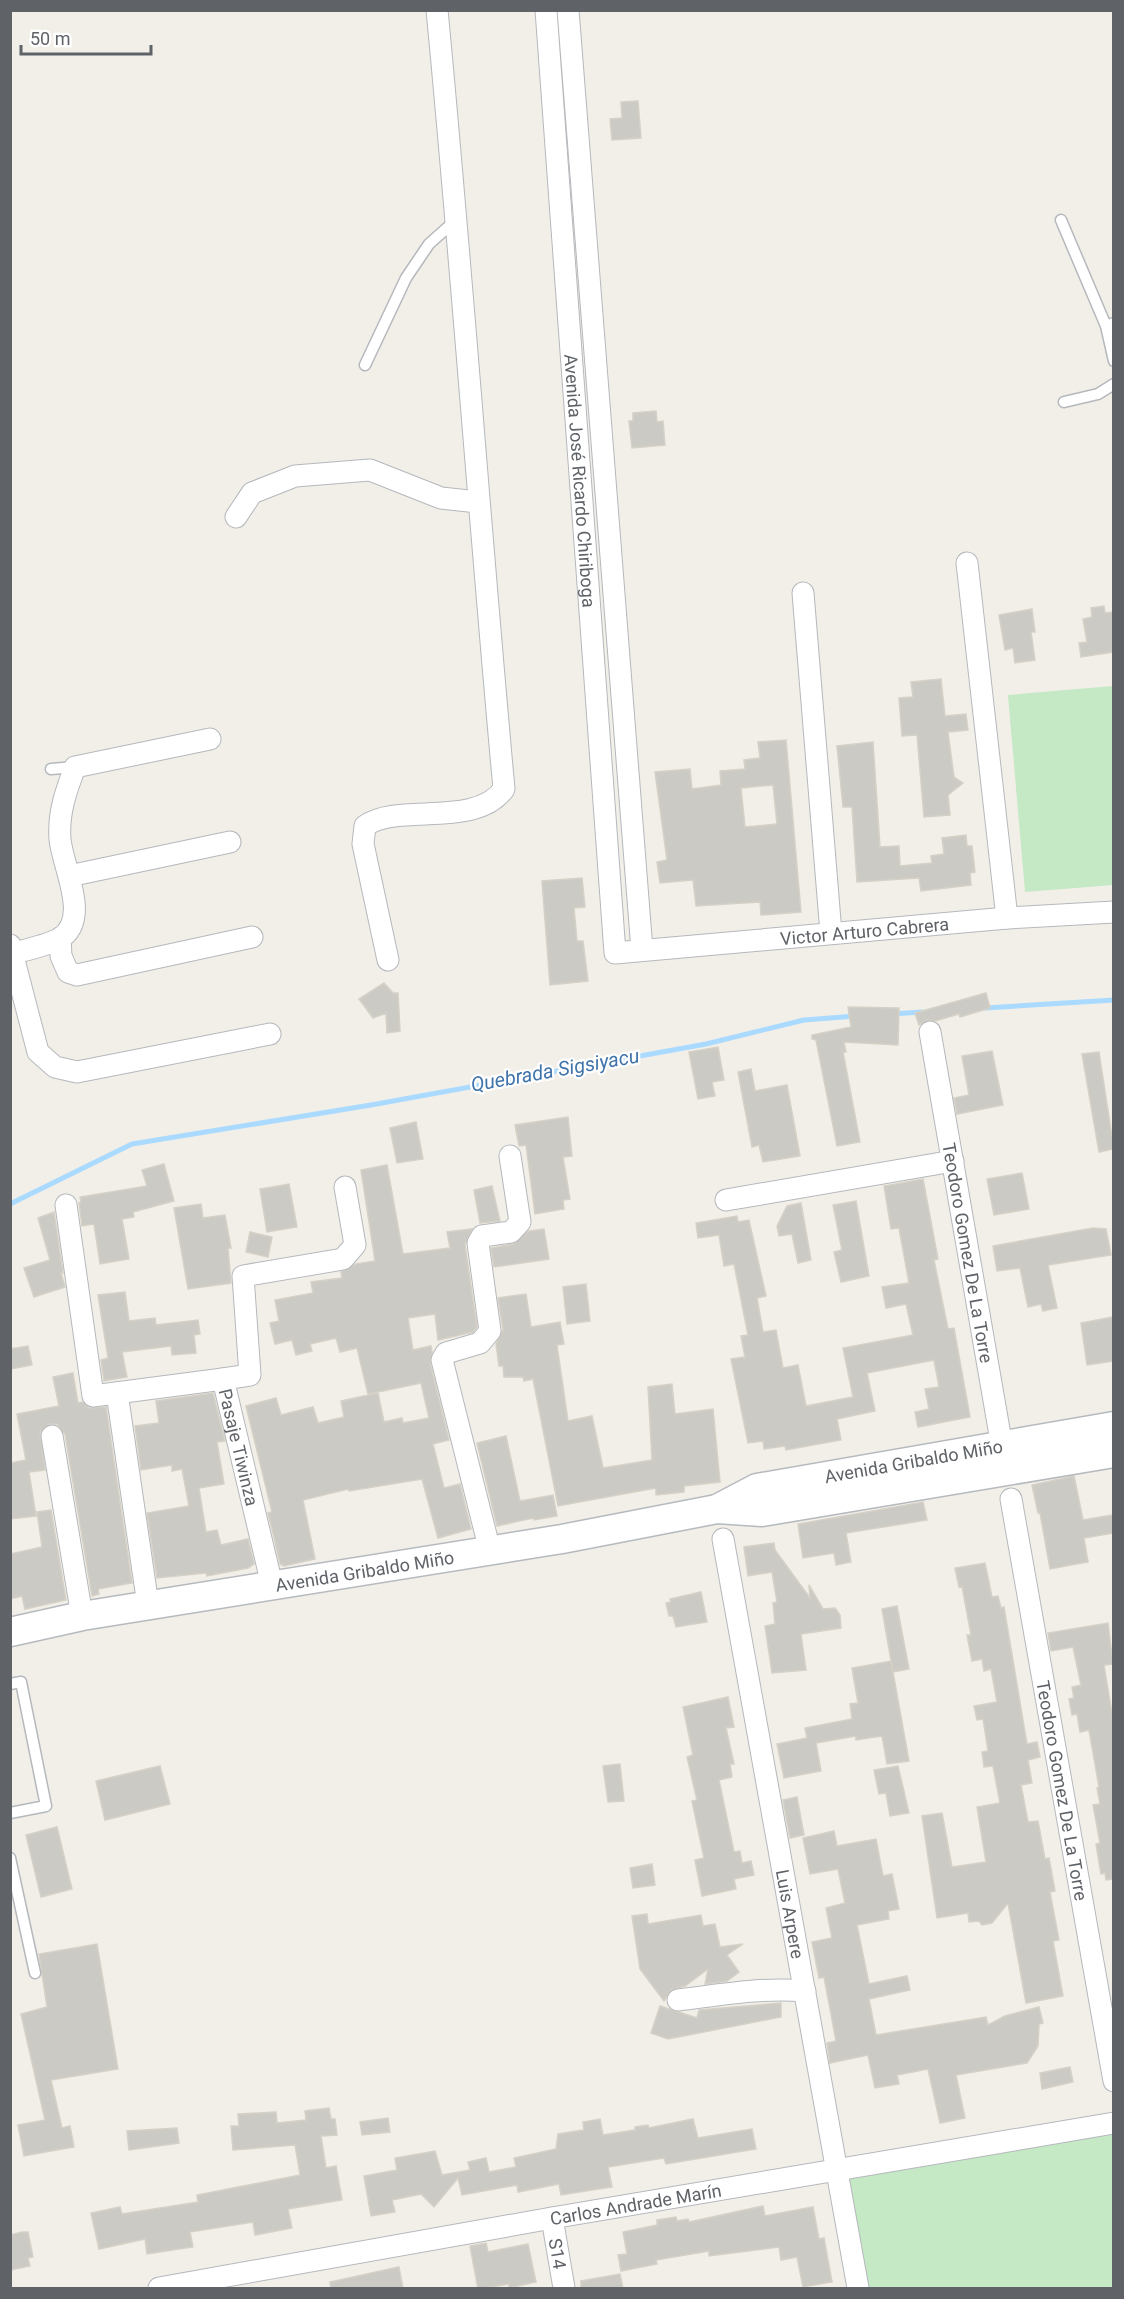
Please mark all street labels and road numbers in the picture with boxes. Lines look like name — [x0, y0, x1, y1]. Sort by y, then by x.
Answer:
street label: Avenida José Ricardo Chiriboga — [561, 353, 600, 608]
street label: Victor Arturo Cabrera — [779, 913, 950, 949]
street label: Teodoro Gomez De La Torre — [939, 1141, 998, 1364]
street label: Pasaje Tiwinza — [215, 1386, 263, 1508]
street label: Avenida Gribaldo Miño — [823, 1435, 1004, 1487]
street label: Avenida Gribaldo Miño — [274, 1546, 455, 1595]
street label: Teodoro Gomez De La Torre — [1033, 1679, 1092, 1902]
street label: Luis Arpere — [772, 1868, 809, 1960]
street label: Carlos Andrade Marín — [548, 2179, 723, 2229]
street label: S14 — [545, 2236, 571, 2271]

